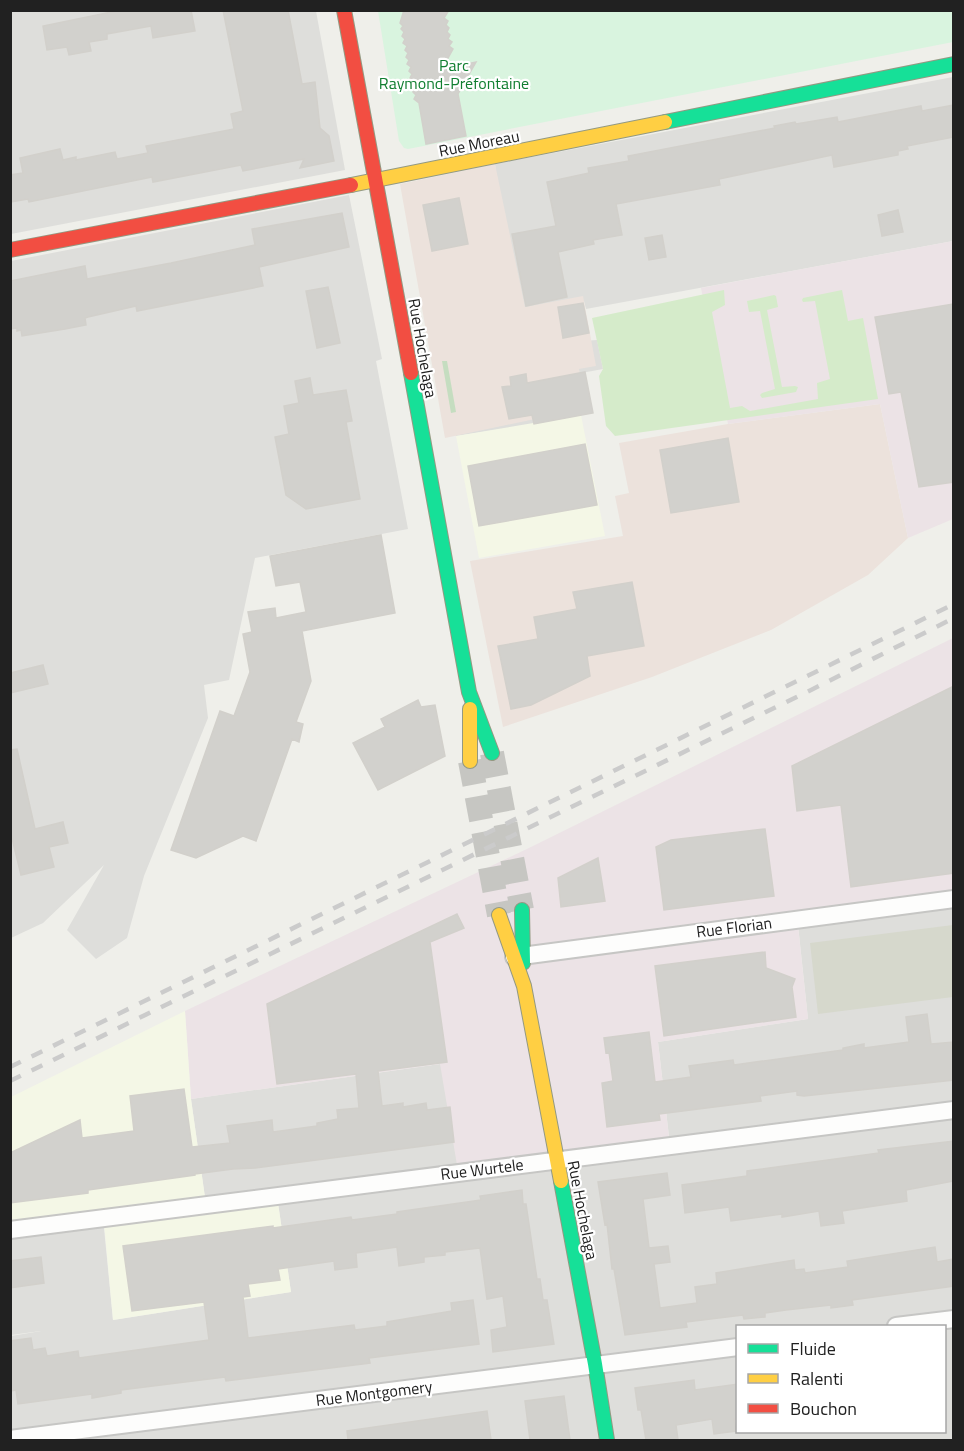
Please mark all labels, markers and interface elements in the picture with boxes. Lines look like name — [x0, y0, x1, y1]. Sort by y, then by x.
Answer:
park label: Parc Raymond-Préfontaine — [379, 53, 529, 95]
street label: Rue Moreau — [437, 123, 521, 163]
street label: Rue Hochelaga — [402, 296, 444, 400]
street label: Rue Florian — [695, 910, 773, 944]
street label: Rue Wurtele — [439, 1152, 525, 1186]
street label: Rue Hochelaga — [562, 1158, 604, 1262]
legend — [736, 1325, 946, 1433]
text: Fluide — [790, 1335, 836, 1362]
text: Ralenti — [790, 1365, 843, 1392]
street label: Rue Montgomery — [314, 1374, 434, 1412]
text: Bouchon — [790, 1395, 857, 1422]

